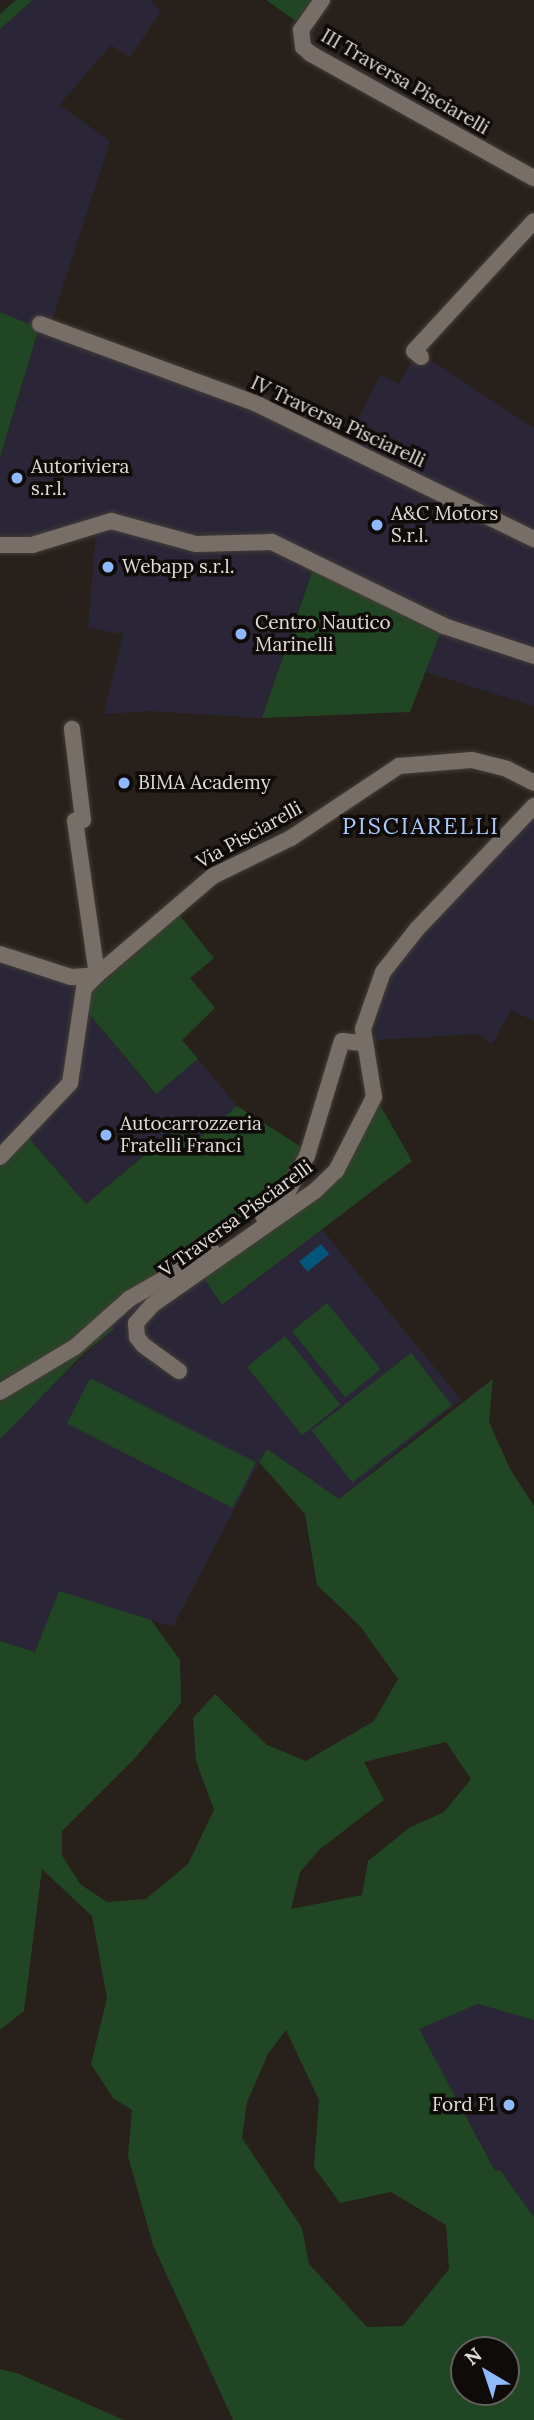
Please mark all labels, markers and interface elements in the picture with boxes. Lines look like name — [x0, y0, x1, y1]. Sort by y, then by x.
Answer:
street label: III Traversa Pisciarelli — [317, 25, 493, 139]
street label: IV Traversa Pisciarelli — [247, 372, 429, 472]
place label: Autoriviera s.r.l. — [31, 456, 129, 500]
marker: Autoriviera s.r.l. — [9, 470, 25, 486]
place label: A&C Motors S.r.l. — [391, 503, 498, 547]
marker: A&C Motors S.r.l. — [369, 517, 385, 533]
place label: Webapp s.r.l. — [122, 556, 234, 578]
marker: Webapp s.r.l. — [100, 559, 116, 575]
place label: Centro Nautico Marinelli — [255, 612, 391, 656]
marker: Centro Nautico Marinelli — [233, 626, 249, 642]
place label: BIMA Academy — [138, 772, 271, 794]
marker: BIMA Academy — [116, 775, 132, 791]
street label: Via Pisciarelli — [192, 797, 306, 873]
district label: PISCIARELLI — [343, 812, 499, 840]
place label: Autocarrozzeria Fratelli Franci — [120, 1113, 262, 1157]
marker: Autocarrozzeria Fratelli Franci — [98, 1127, 114, 1143]
street label: V Traversa Pisciarelli — [155, 1156, 317, 1282]
place label: Ford F1 — [432, 2094, 495, 2116]
marker: Ford F1 — [501, 2097, 517, 2113]
north arrow — [450, 2336, 520, 2406]
text: N — [460, 2342, 486, 2370]

